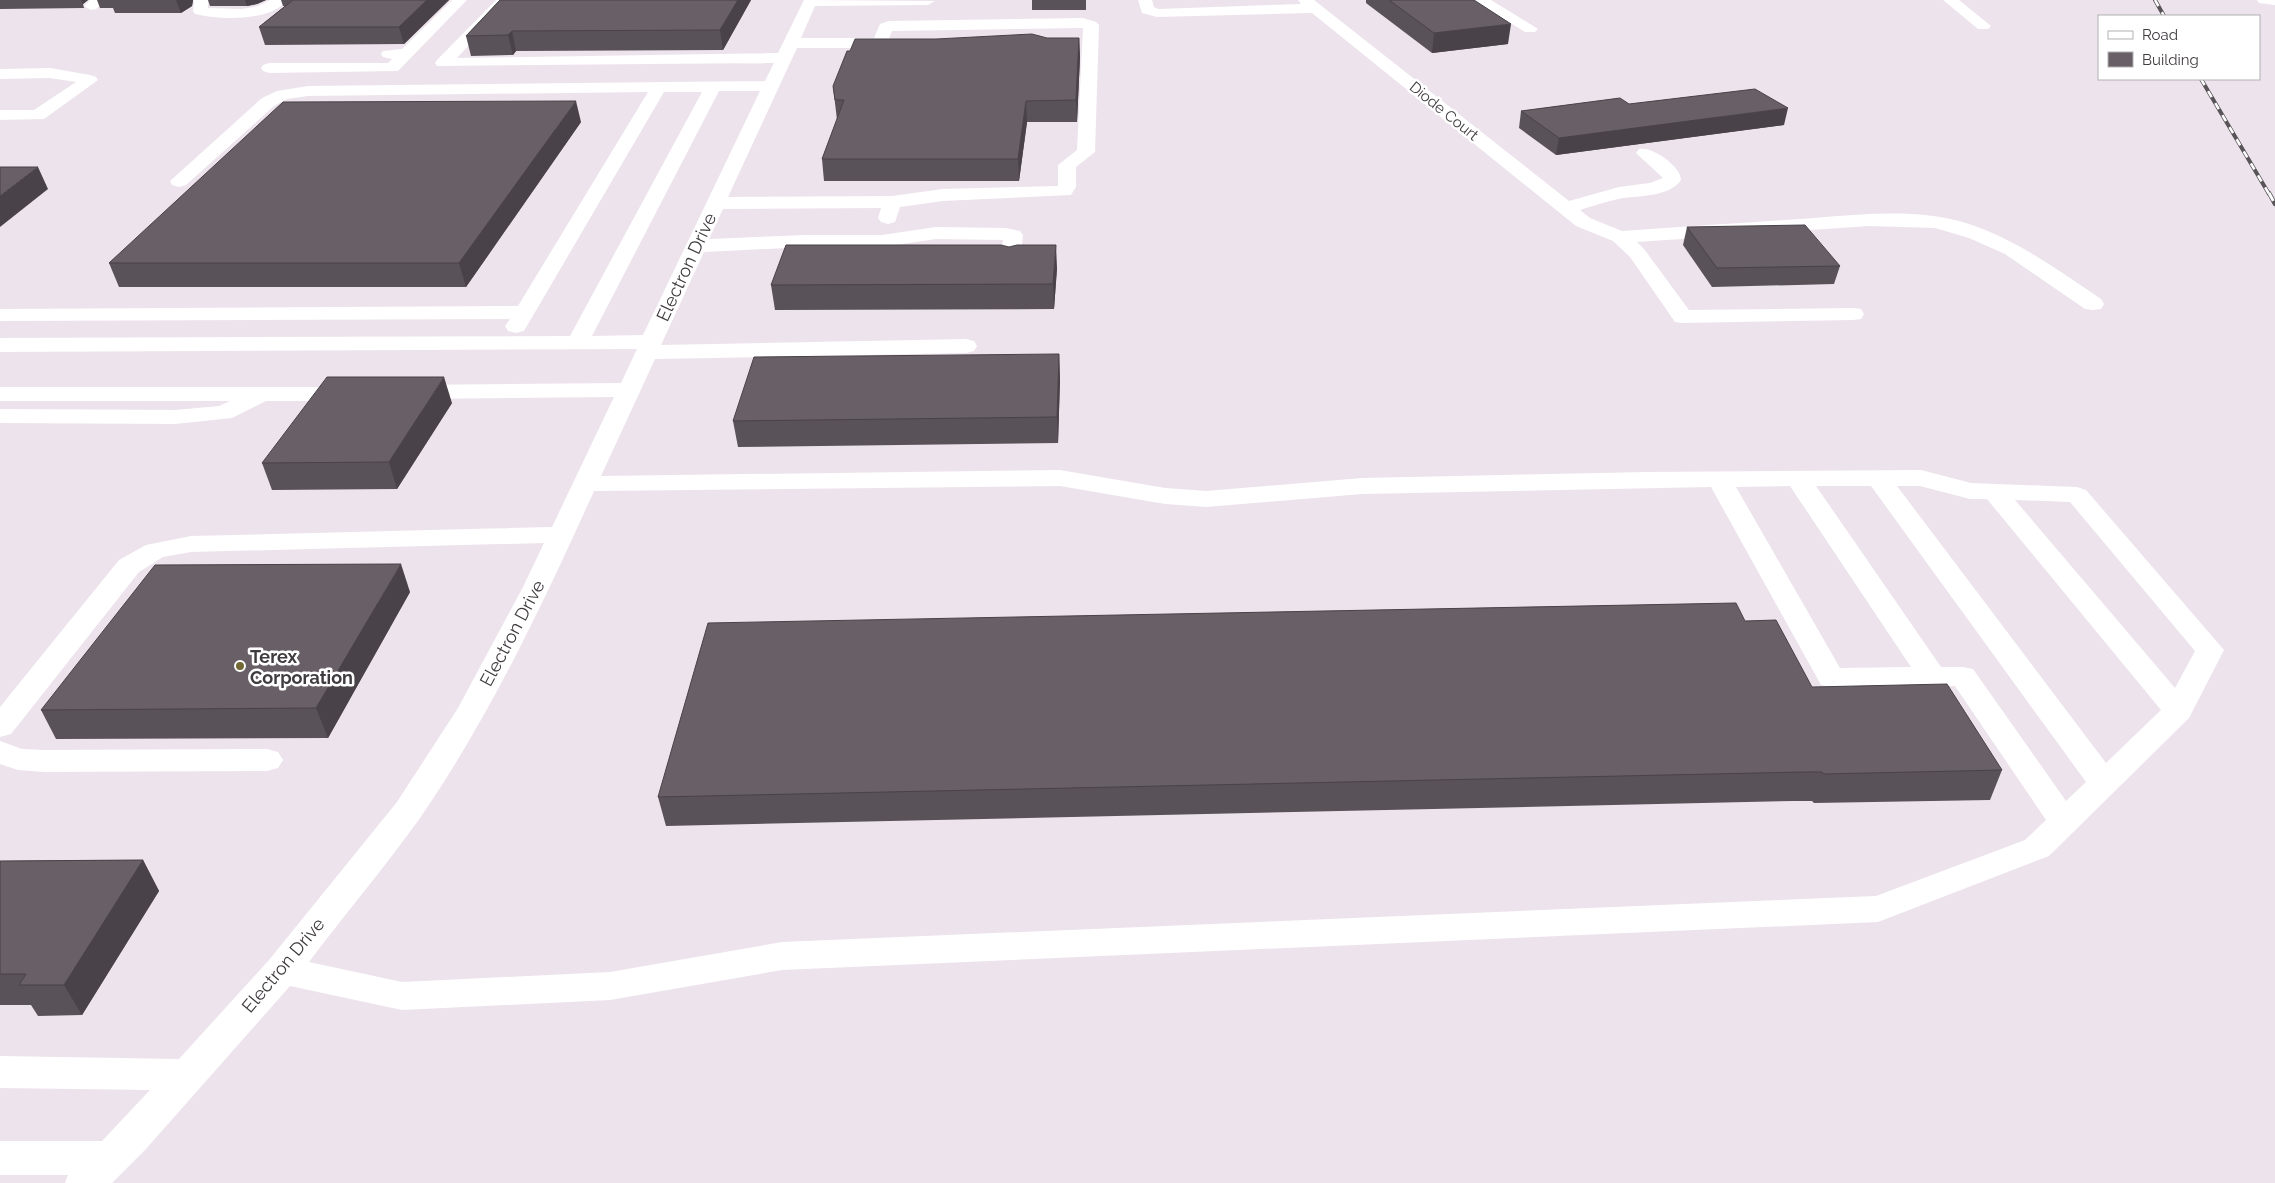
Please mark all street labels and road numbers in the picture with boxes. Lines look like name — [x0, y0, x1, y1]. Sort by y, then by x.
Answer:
street label: Diode Court — [1406, 78, 1482, 144]
street label: Electron Drive — [652, 209, 720, 325]
street label: Electron Drive — [475, 576, 549, 690]
street label: Electron Drive — [237, 913, 329, 1017]

